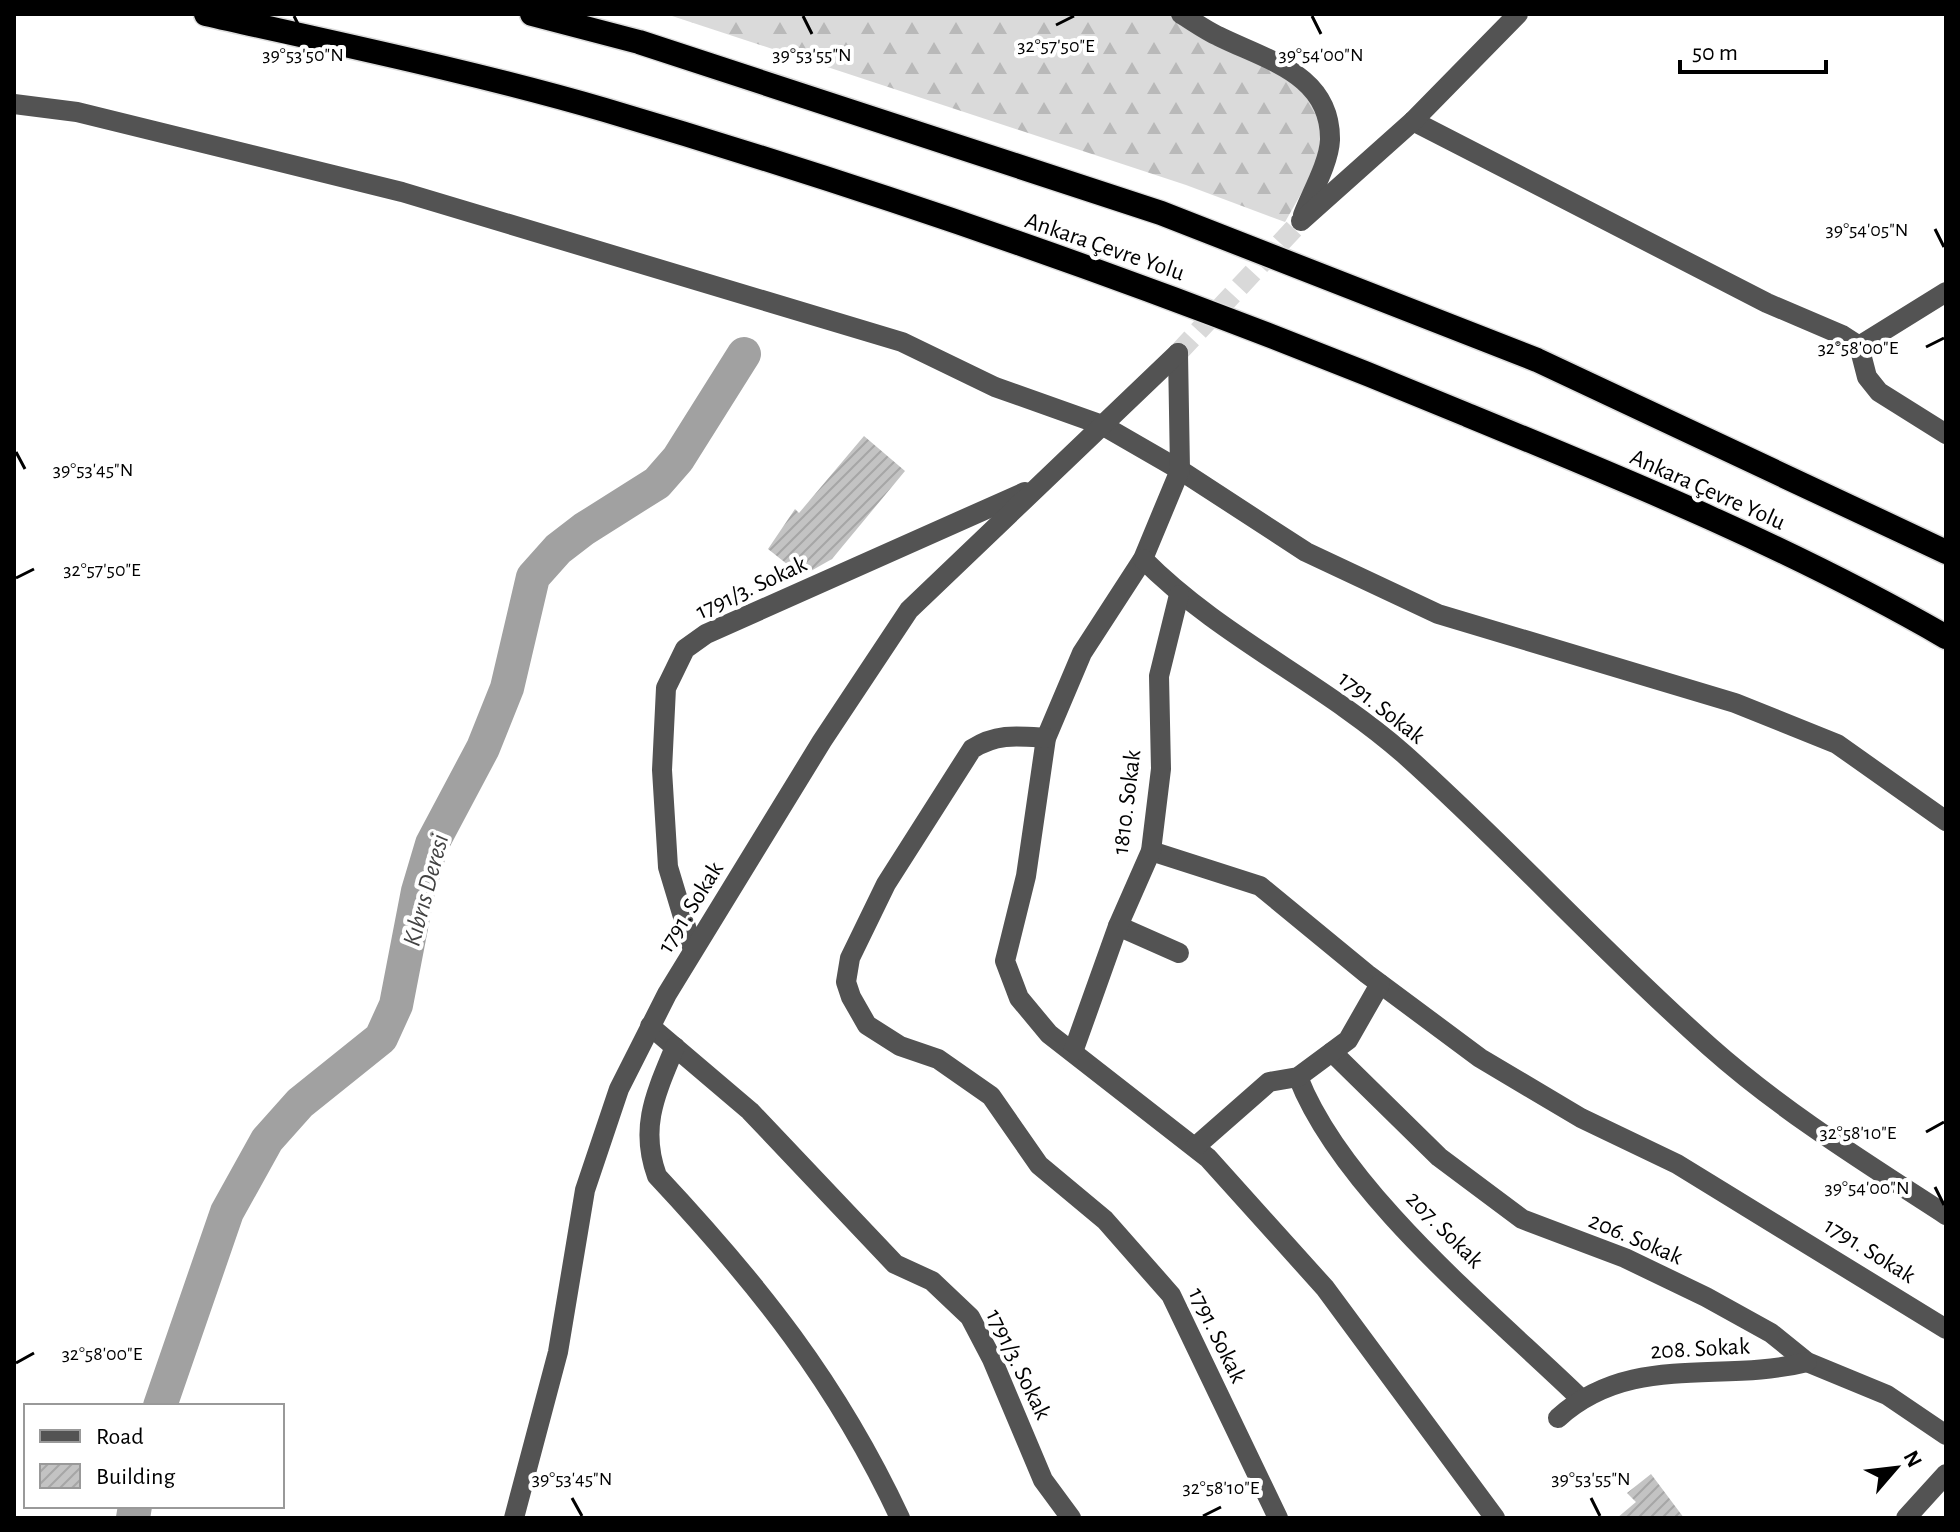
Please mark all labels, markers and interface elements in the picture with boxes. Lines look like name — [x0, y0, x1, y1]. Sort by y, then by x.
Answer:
scale bar — [1680, 24, 1826, 74]
text: 32°57'50"E — [1017, 36, 1095, 56]
text: 50 m — [1692, 41, 1738, 65]
text: 39°53'50"N — [262, 45, 344, 65]
text: 39°53'55"N — [772, 45, 852, 65]
text: 39°54'00"N — [1278, 45, 1364, 65]
street label: Ankara Çevre Yolu — [1022, 208, 1188, 285]
text: 39°54'05"N — [1826, 220, 1908, 240]
text: 32°58'00"E — [1818, 338, 1899, 358]
street label: Ankara Çevre Yolu — [1626, 445, 1789, 535]
text: 39°53'45"N — [53, 460, 133, 480]
street label: 1791/3. Sokak — [692, 552, 811, 624]
text: 32°57'50"E — [63, 560, 141, 580]
street label: 1791. Sokak — [1334, 667, 1429, 749]
street label: 1810. Sokak — [1109, 748, 1145, 856]
water label: Kıbrıs Deresi — [399, 831, 453, 949]
street label: 1791. Sokak — [654, 858, 728, 957]
text: 32°58'10"E — [1819, 1123, 1897, 1143]
text: 39°54'00"N — [1824, 1178, 1910, 1198]
street label: 207. Sokak — [1401, 1187, 1488, 1273]
street label: 206. Sokak — [1585, 1208, 1686, 1269]
street label: 1791. Sokak — [1820, 1214, 1919, 1288]
street label: 1791. Sokak — [1184, 1284, 1250, 1387]
street label: 1791/3. Sokak — [981, 1306, 1055, 1423]
street label: 208. Sokak — [1650, 1334, 1750, 1364]
text: 32°58'00"E — [62, 1344, 143, 1364]
legend — [24, 1404, 284, 1508]
text: Road — [96, 1425, 144, 1449]
north arrow — [1856, 1428, 1936, 1508]
text: N — [1899, 1447, 1926, 1471]
text: Building — [96, 1465, 175, 1489]
text: 39°53'45"N — [532, 1469, 612, 1489]
text: 39°53'55"N — [1551, 1469, 1631, 1489]
text: 32°58'10"E — [1182, 1478, 1260, 1498]

